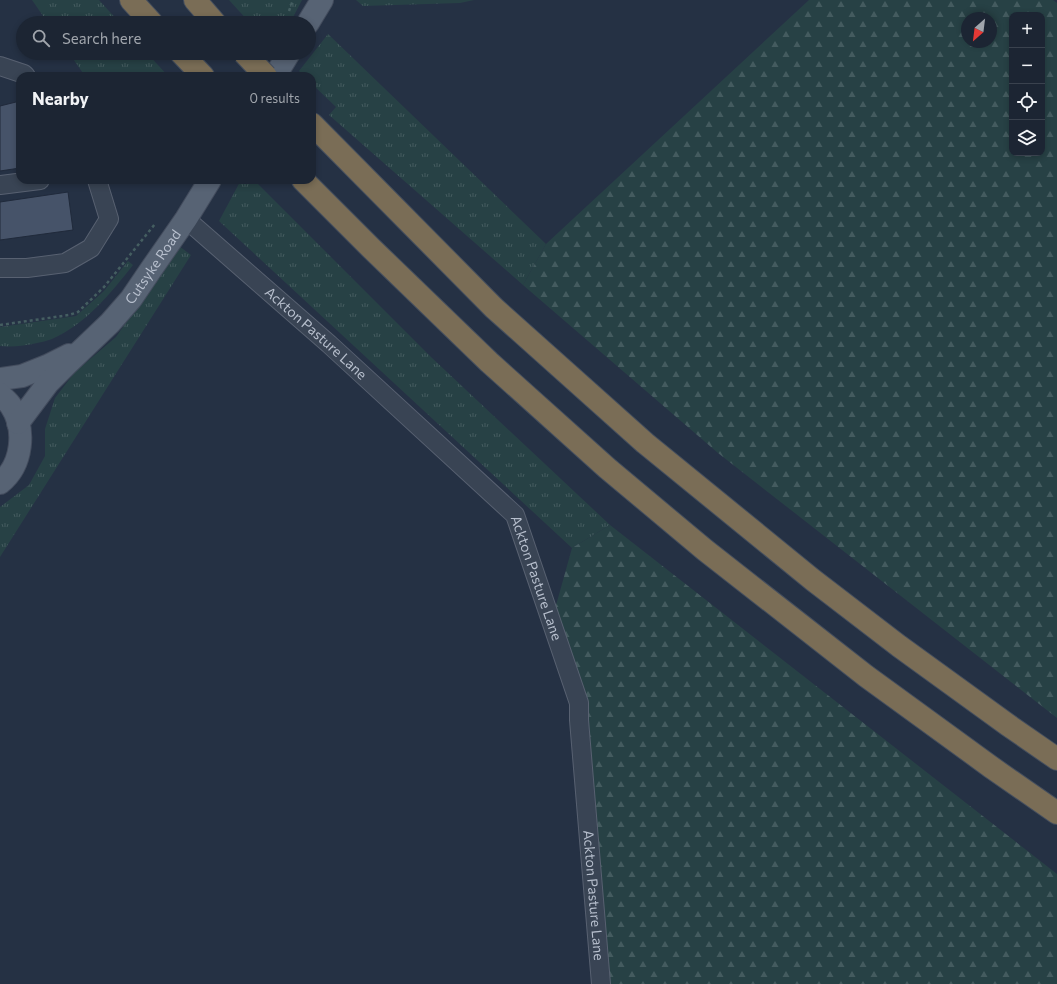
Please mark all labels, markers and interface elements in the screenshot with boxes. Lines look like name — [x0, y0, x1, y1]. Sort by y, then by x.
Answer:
north arrow — [961, 12, 997, 48]
map controls — [1009, 12, 1045, 156]
button: + — [1009, 12, 1045, 48]
search box — [16, 16, 316, 60]
icon: search — [30, 27, 52, 49]
text: Search here — [62, 29, 141, 47]
button: − — [1009, 48, 1045, 84]
button: locate — [1009, 84, 1045, 120]
text: Nearby — [32, 88, 89, 109]
text: 0 results — [249, 90, 300, 106]
button: layers — [1009, 120, 1045, 156]
street label: Cutsyke Road — [121, 226, 184, 307]
street label: Ackton Pasture Lane — [262, 283, 371, 383]
street label: Ackton Pasture Lane — [508, 513, 566, 642]
street label: Ackton Pasture Lane — [580, 829, 608, 961]

